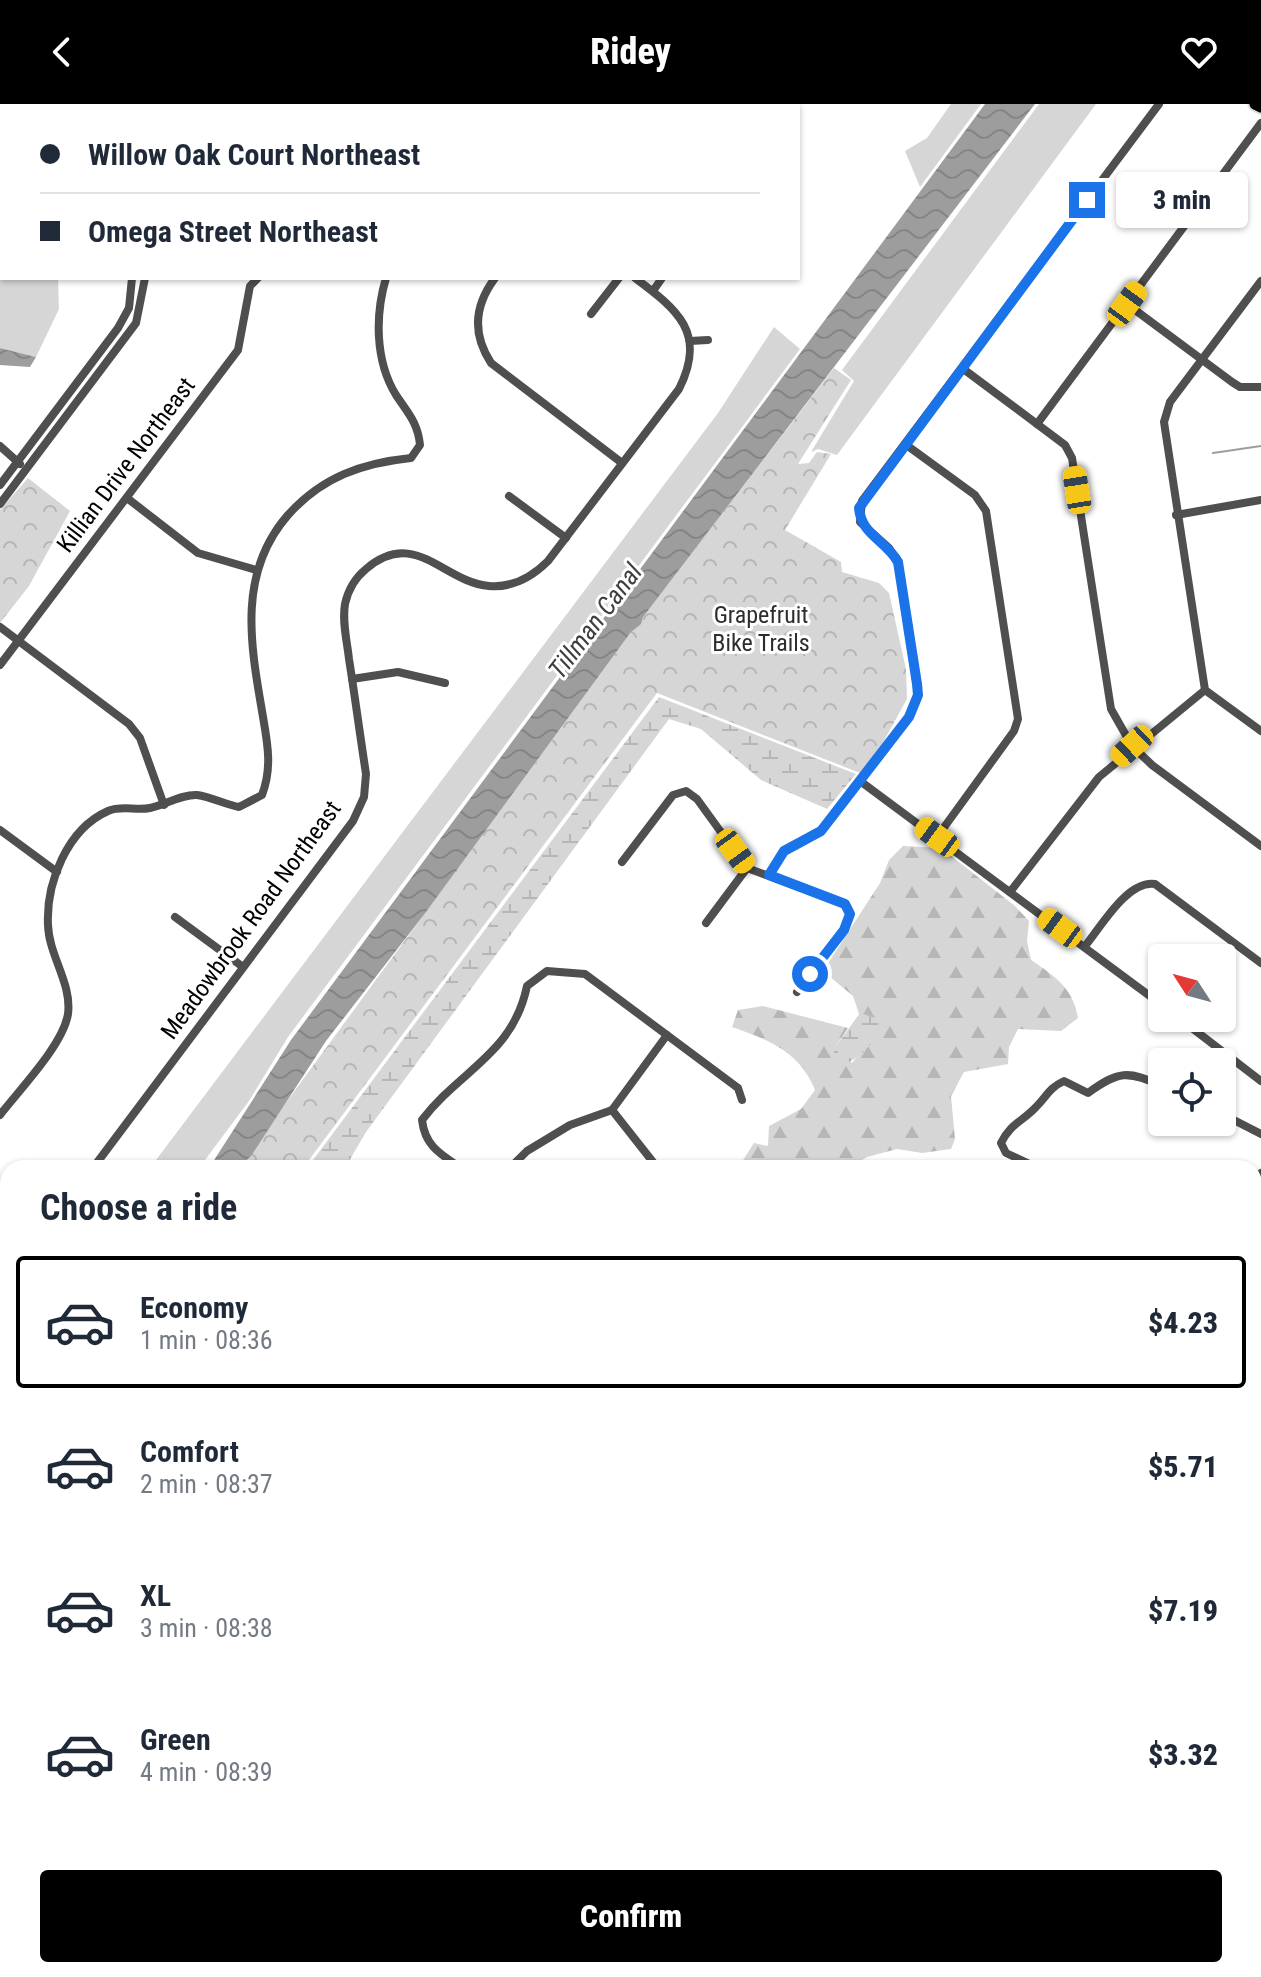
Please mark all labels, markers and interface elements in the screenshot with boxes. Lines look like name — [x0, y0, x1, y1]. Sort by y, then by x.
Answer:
icon: back — [40, 30, 84, 74]
icon: heart — [1177, 30, 1221, 74]
text: Ridey — [590, 31, 671, 73]
text: Willow Oak Court Northeast — [88, 137, 420, 172]
callout: 3 min — [1115, 172, 1247, 228]
route end — [1069, 182, 1105, 218]
text: 3 min — [1153, 185, 1211, 215]
text: Omega Street Northeast — [88, 214, 378, 249]
car — [1103, 278, 1151, 330]
street label: Killian Drive Northeast — [51, 372, 201, 558]
car — [1061, 464, 1093, 516]
water label: Tillman Canal — [542, 557, 649, 684]
park label: Grapefruit Bike Trails — [712, 601, 810, 657]
car — [1106, 721, 1158, 771]
street label: Meadowbrook Road Northeast — [155, 795, 347, 1045]
car — [911, 813, 963, 861]
car — [711, 825, 759, 877]
car — [1034, 904, 1086, 952]
north arrow — [1148, 944, 1236, 1032]
map controls — [1148, 944, 1236, 1136]
route start — [792, 956, 828, 992]
button: locate — [1148, 1048, 1236, 1136]
text: Choose a ride — [40, 1187, 237, 1229]
icon: car — [44, 1286, 116, 1358]
text: Economy — [140, 1290, 248, 1325]
text: $4.23 — [1148, 1305, 1218, 1340]
text: 1 min · 08:36 — [140, 1325, 273, 1355]
icon: car — [44, 1430, 116, 1502]
text: Comfort — [140, 1434, 239, 1469]
text: $5.71 — [1148, 1449, 1218, 1484]
text: 2 min · 08:37 — [140, 1469, 273, 1499]
icon: car — [44, 1574, 116, 1646]
text: XL — [140, 1578, 171, 1613]
text: $7.19 — [1148, 1593, 1218, 1628]
text: 3 min · 08:38 — [140, 1613, 273, 1643]
icon: car — [44, 1718, 116, 1790]
text: Green — [140, 1722, 211, 1757]
text: $3.32 — [1148, 1737, 1218, 1772]
text: 4 min · 08:39 — [140, 1757, 273, 1787]
button: Confirm — [40, 1870, 1222, 1962]

